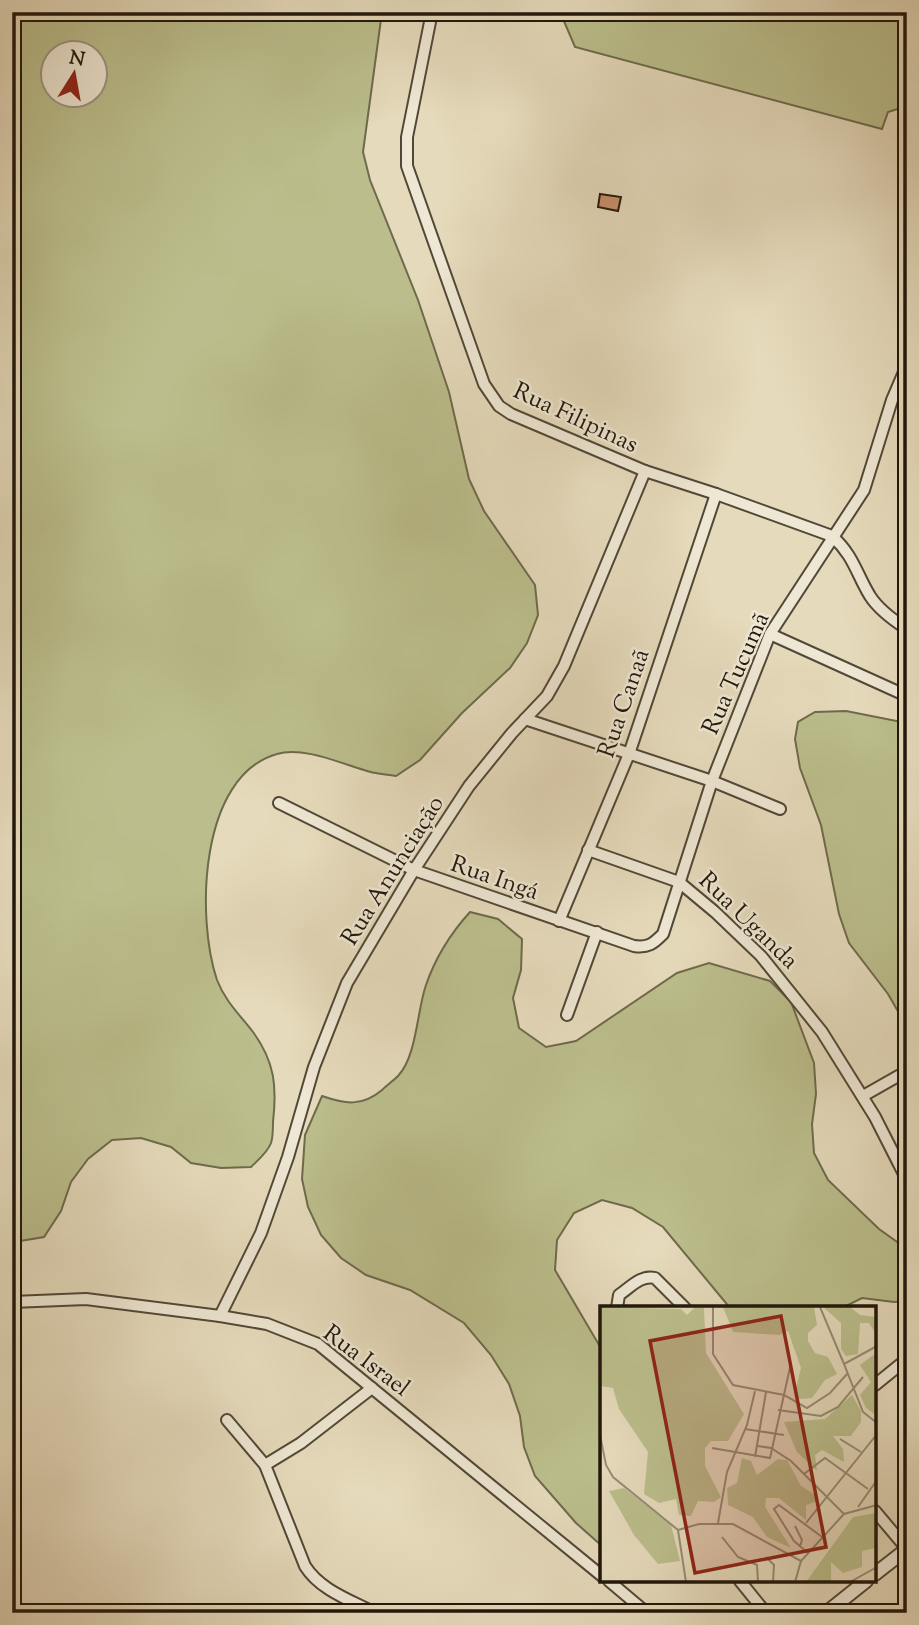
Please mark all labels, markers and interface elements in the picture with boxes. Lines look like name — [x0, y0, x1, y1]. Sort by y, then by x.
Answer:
north arrow — [38, 38, 108, 108]
text: N — [67, 45, 87, 74]
street label: Rua Filipinas — [507, 375, 643, 463]
street label: Rua Tucumã — [695, 607, 779, 740]
street label: Rua Canaã — [590, 645, 659, 763]
street label: Rua Anunciação — [334, 790, 453, 953]
street label: Rua Ingá — [446, 848, 543, 910]
street label: Rua Uganda — [690, 865, 805, 978]
inset map — [600, 1306, 877, 1583]
street label: Rua Israel — [315, 1318, 417, 1406]

